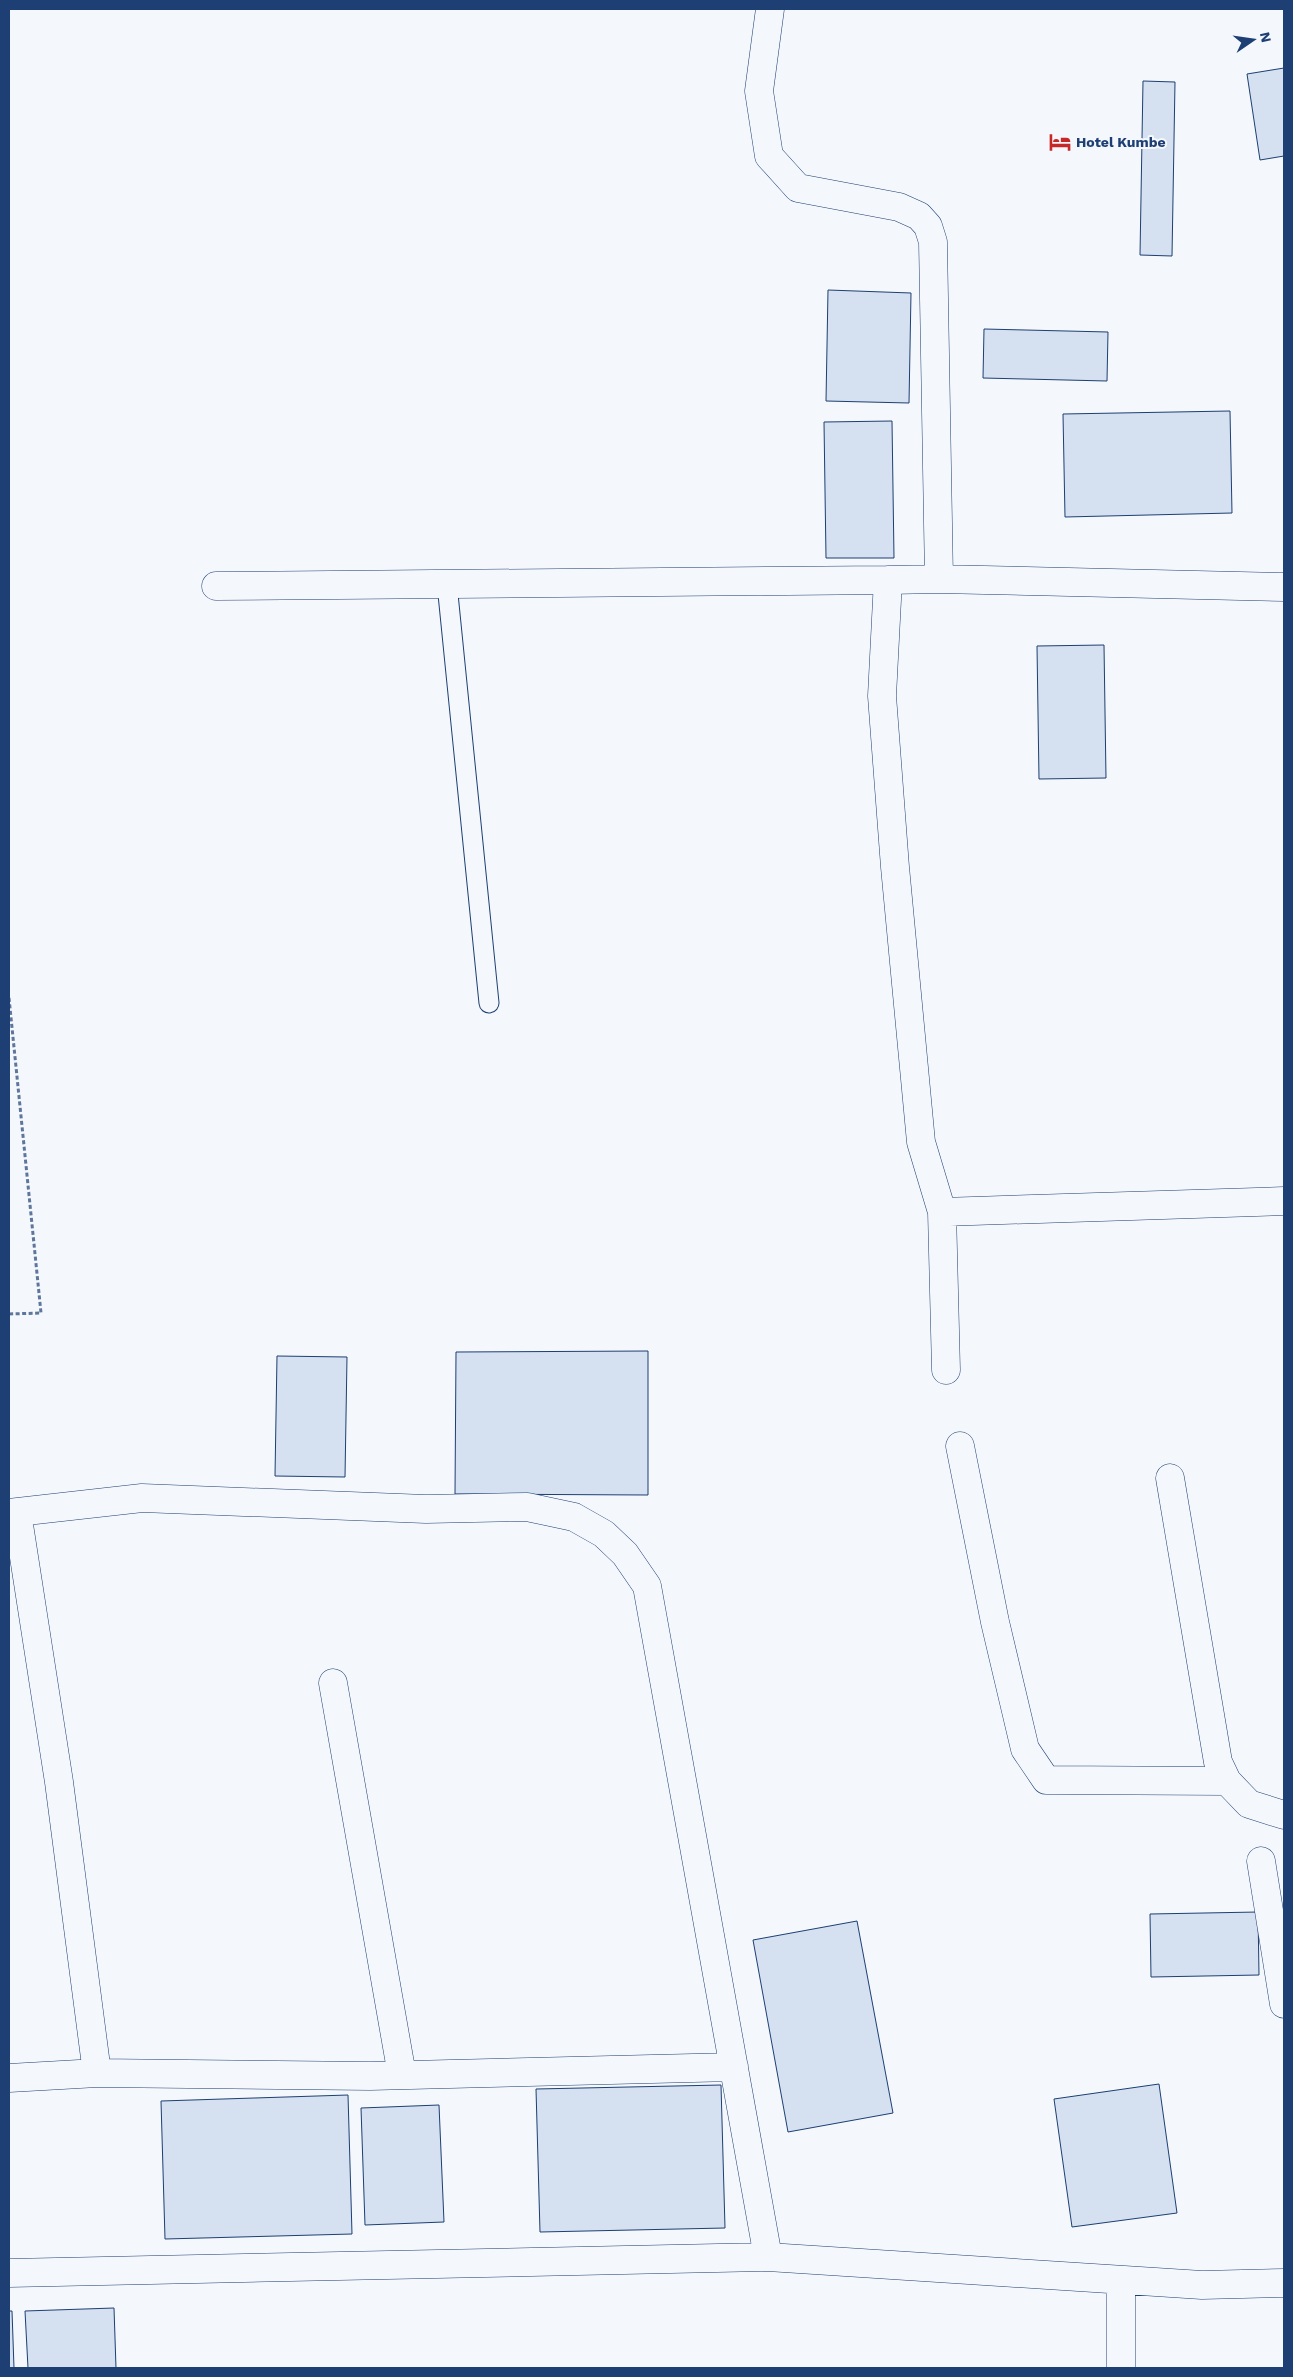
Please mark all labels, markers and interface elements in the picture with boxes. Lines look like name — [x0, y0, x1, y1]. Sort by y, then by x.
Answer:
north arrow — [1228, 15, 1278, 65]
text: N — [1257, 30, 1275, 44]
hotel icon: Hotel Kumbe — [1047, 129, 1073, 155]
place label: Hotel Kumbe — [1076, 134, 1166, 150]

